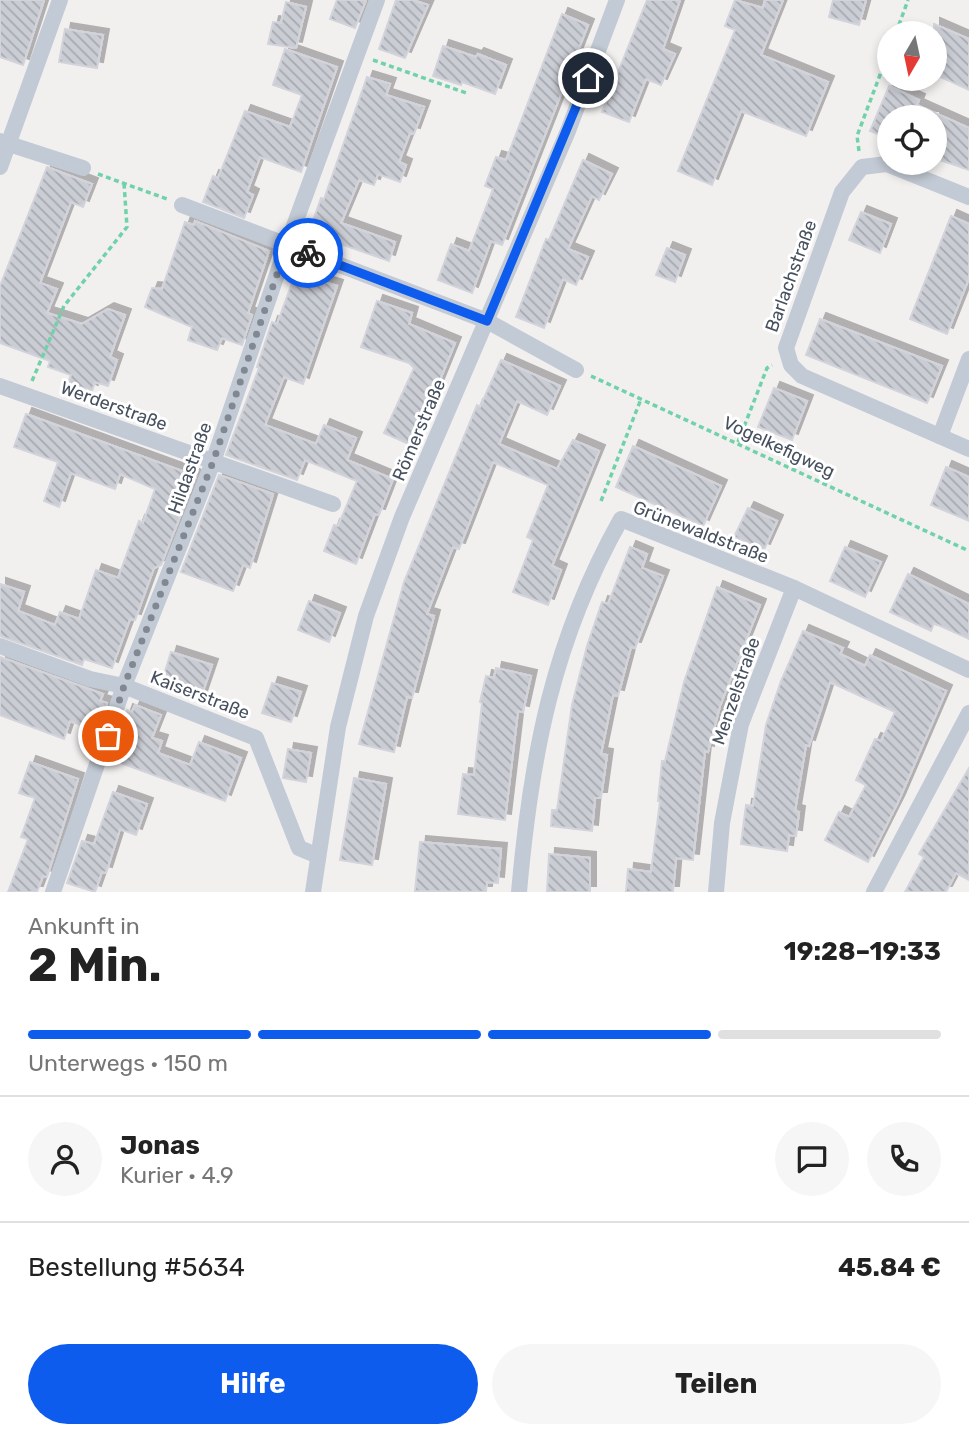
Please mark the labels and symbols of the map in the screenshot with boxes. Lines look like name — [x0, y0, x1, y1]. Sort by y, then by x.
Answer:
north arrow — [877, 21, 947, 91]
pin — [558, 48, 618, 108]
street label: Barlachstraße — [761, 217, 821, 335]
courier — [273, 218, 343, 288]
street label: Römerstraße — [388, 376, 450, 484]
street label: Werderstraße — [58, 377, 170, 435]
street label: Vogelkefigweg — [720, 411, 838, 483]
street label: Hildastraße — [163, 419, 217, 517]
street label: Grünewaldstraße — [630, 496, 772, 568]
street label: Menzelstraße — [707, 634, 765, 748]
street label: Kaiserstraße — [147, 666, 253, 724]
pin — [78, 706, 138, 766]

